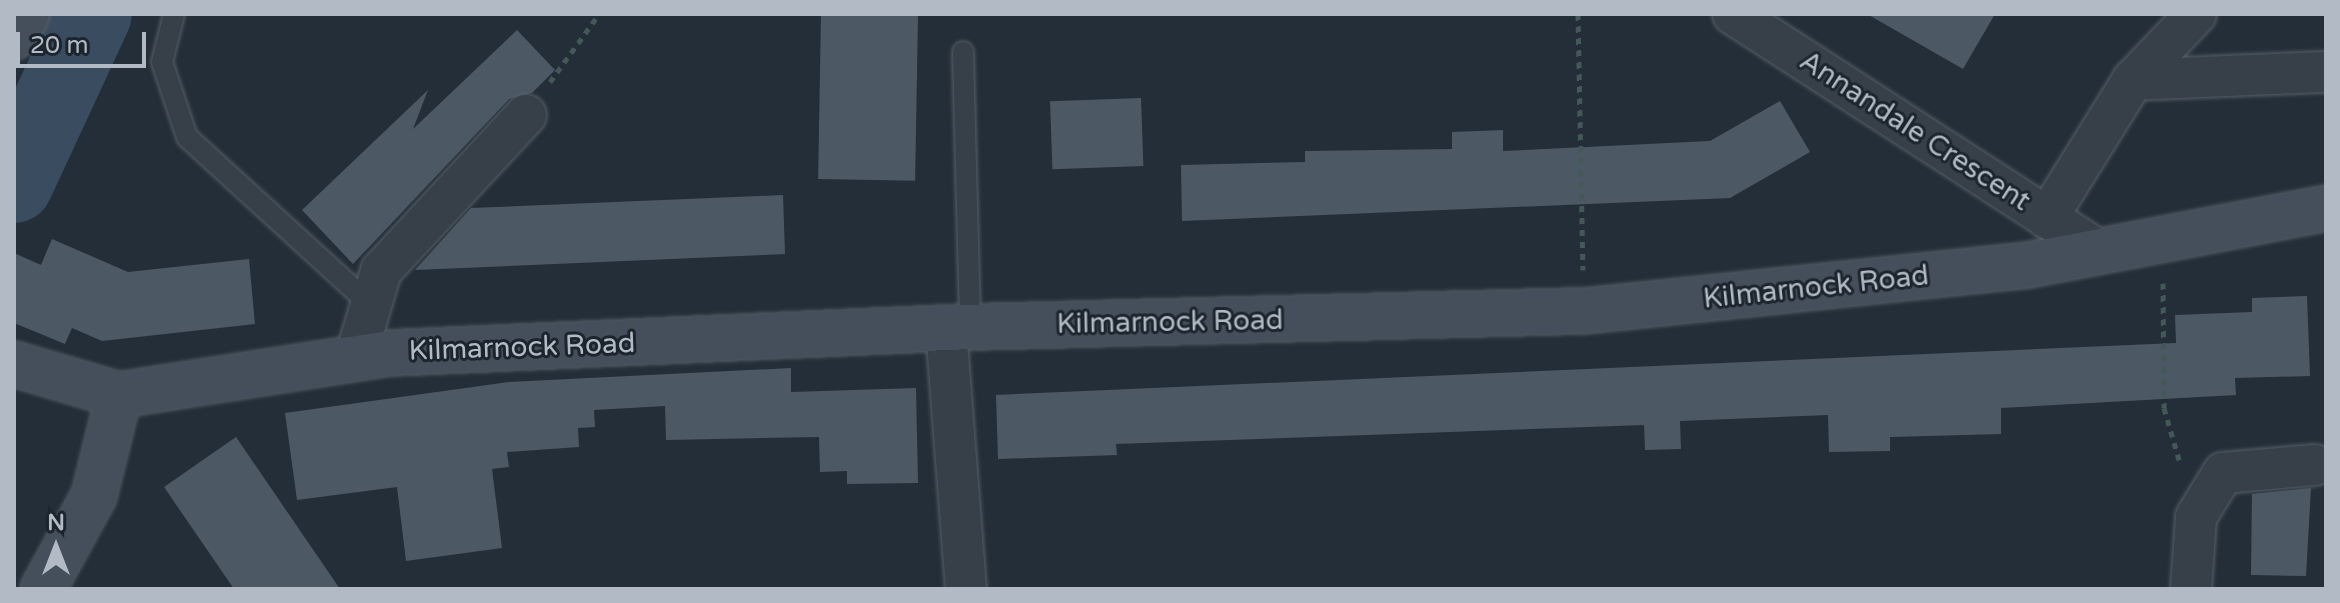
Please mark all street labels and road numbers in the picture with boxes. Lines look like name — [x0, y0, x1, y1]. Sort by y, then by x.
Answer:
street label: Annandale Crescent — [1793, 44, 2037, 218]
street label: Kilmarnock Road — [1701, 258, 1931, 316]
street label: Kilmarnock Road — [1056, 303, 1284, 341]
street label: Kilmarnock Road — [408, 326, 636, 368]

